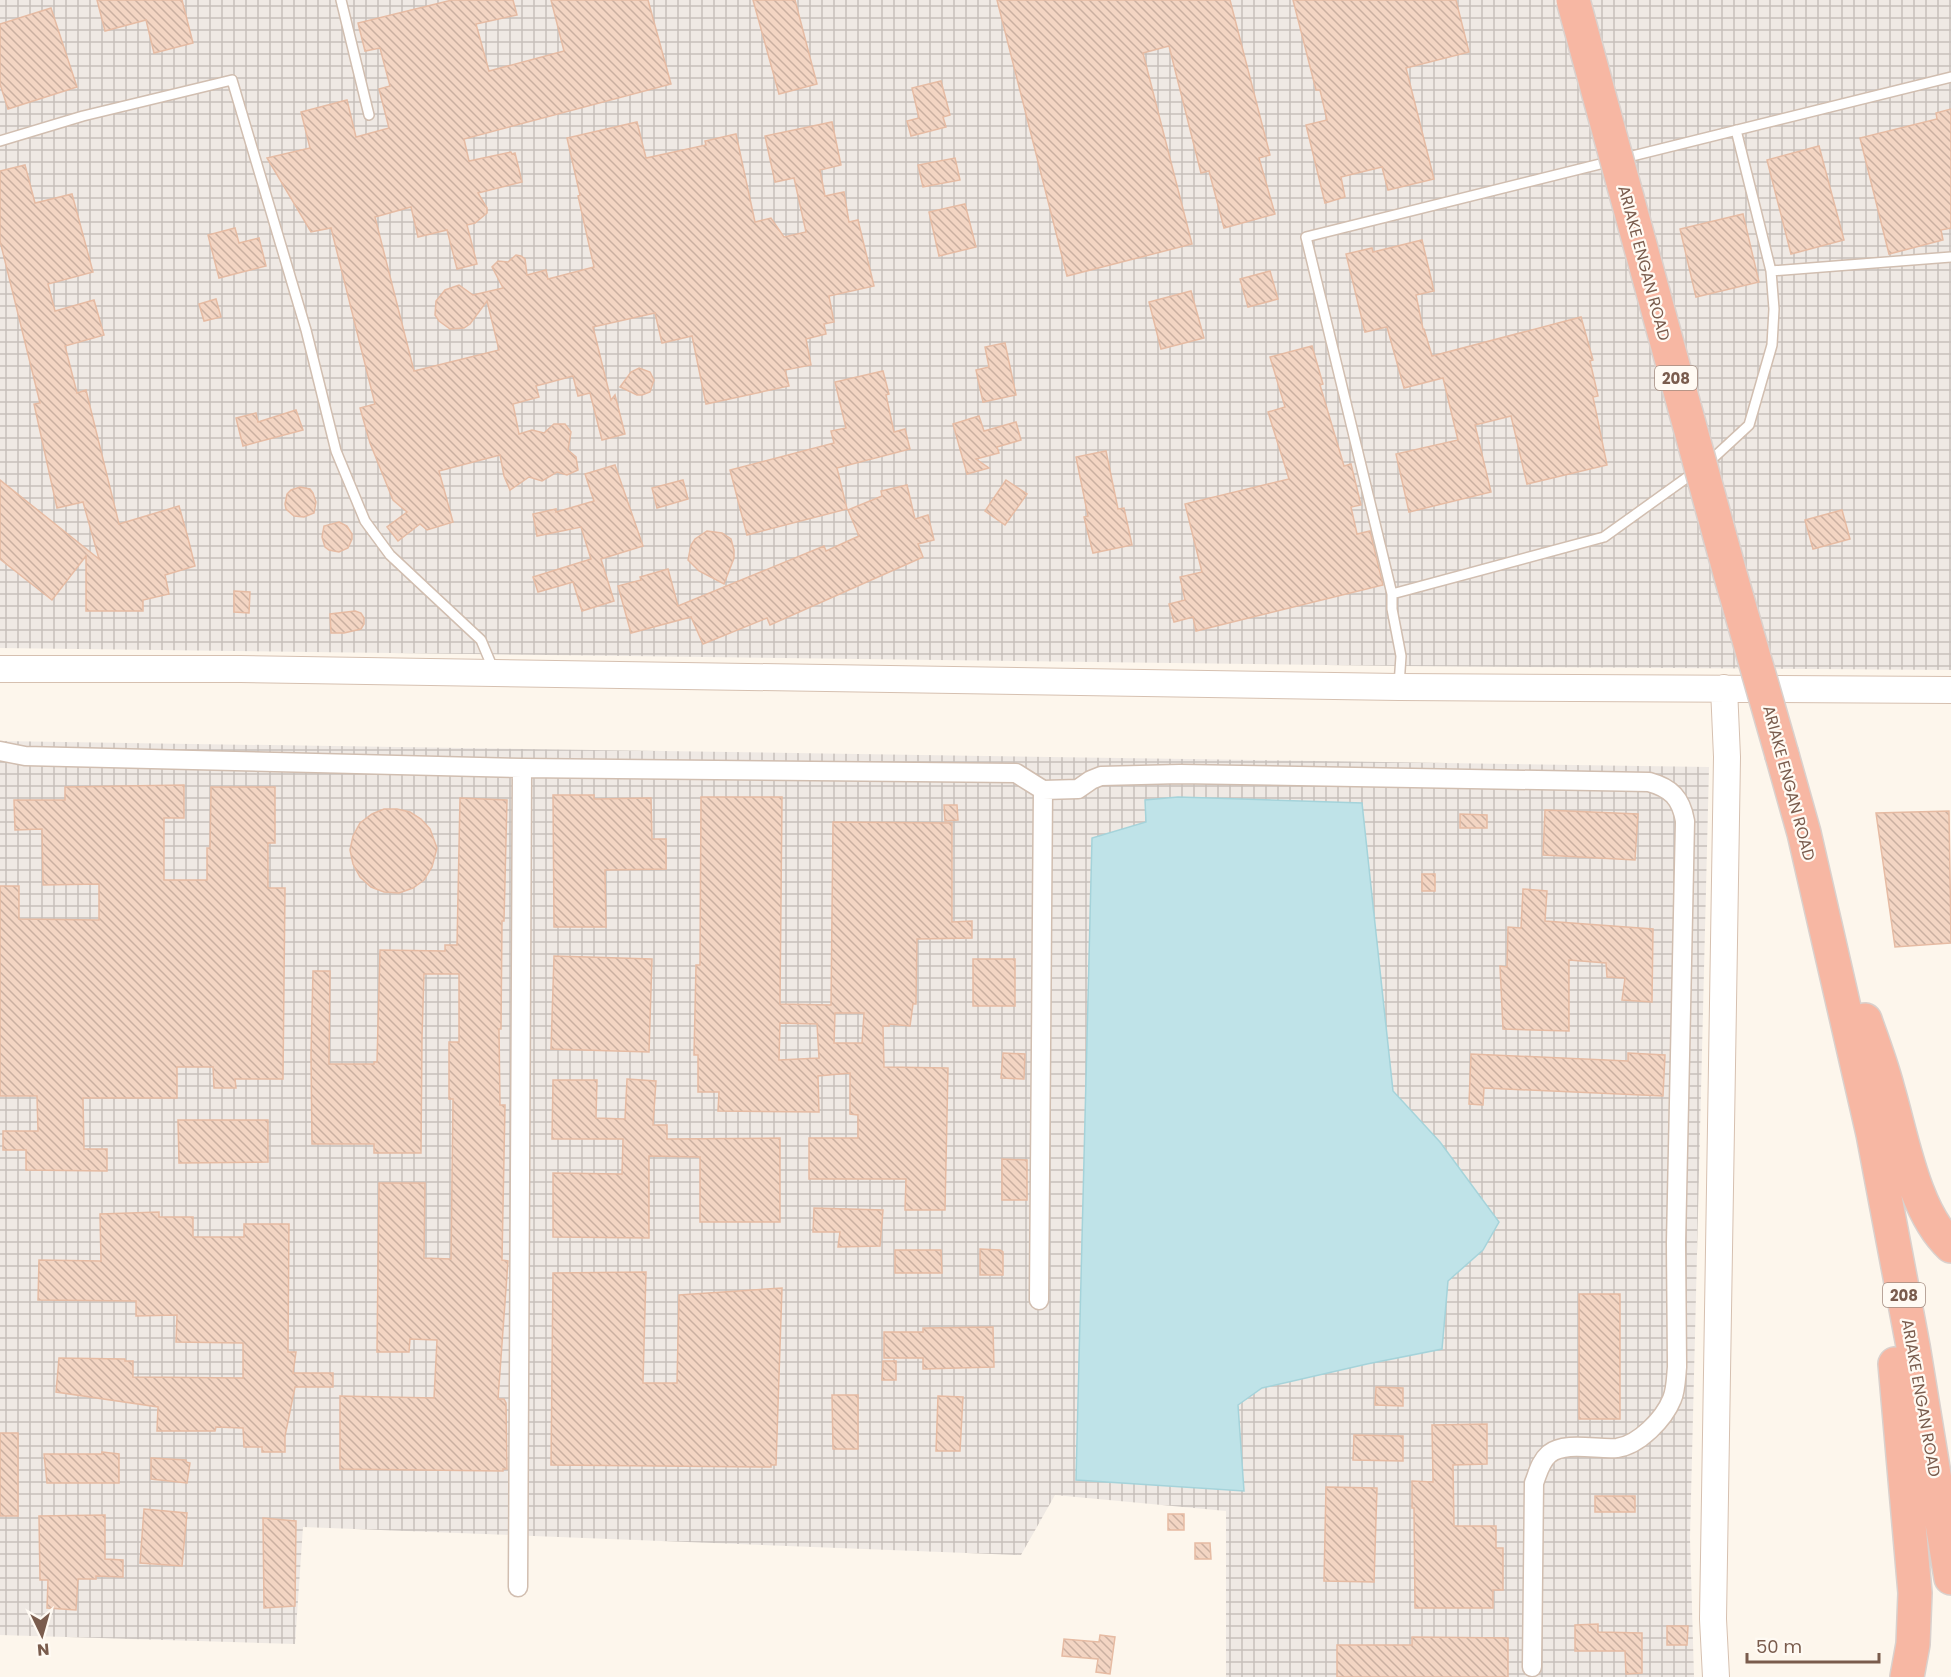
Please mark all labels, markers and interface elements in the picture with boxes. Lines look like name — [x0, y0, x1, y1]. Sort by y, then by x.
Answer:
street label: ARIAKE ENGAN ROAD — [1612, 183, 1676, 343]
road number: 208 — [1655, 366, 1697, 390]
street label: ARIAKE ENGAN ROAD — [1757, 703, 1821, 863]
road number: 208 — [1883, 1283, 1925, 1307]
street label: ARIAKE ENGAN ROAD — [1896, 1317, 1946, 1479]
north arrow — [12, 1605, 72, 1665]
scale bar — [1747, 1626, 1879, 1664]
text: 50 m — [1756, 1634, 1802, 1659]
text: N — [36, 1637, 50, 1661]

